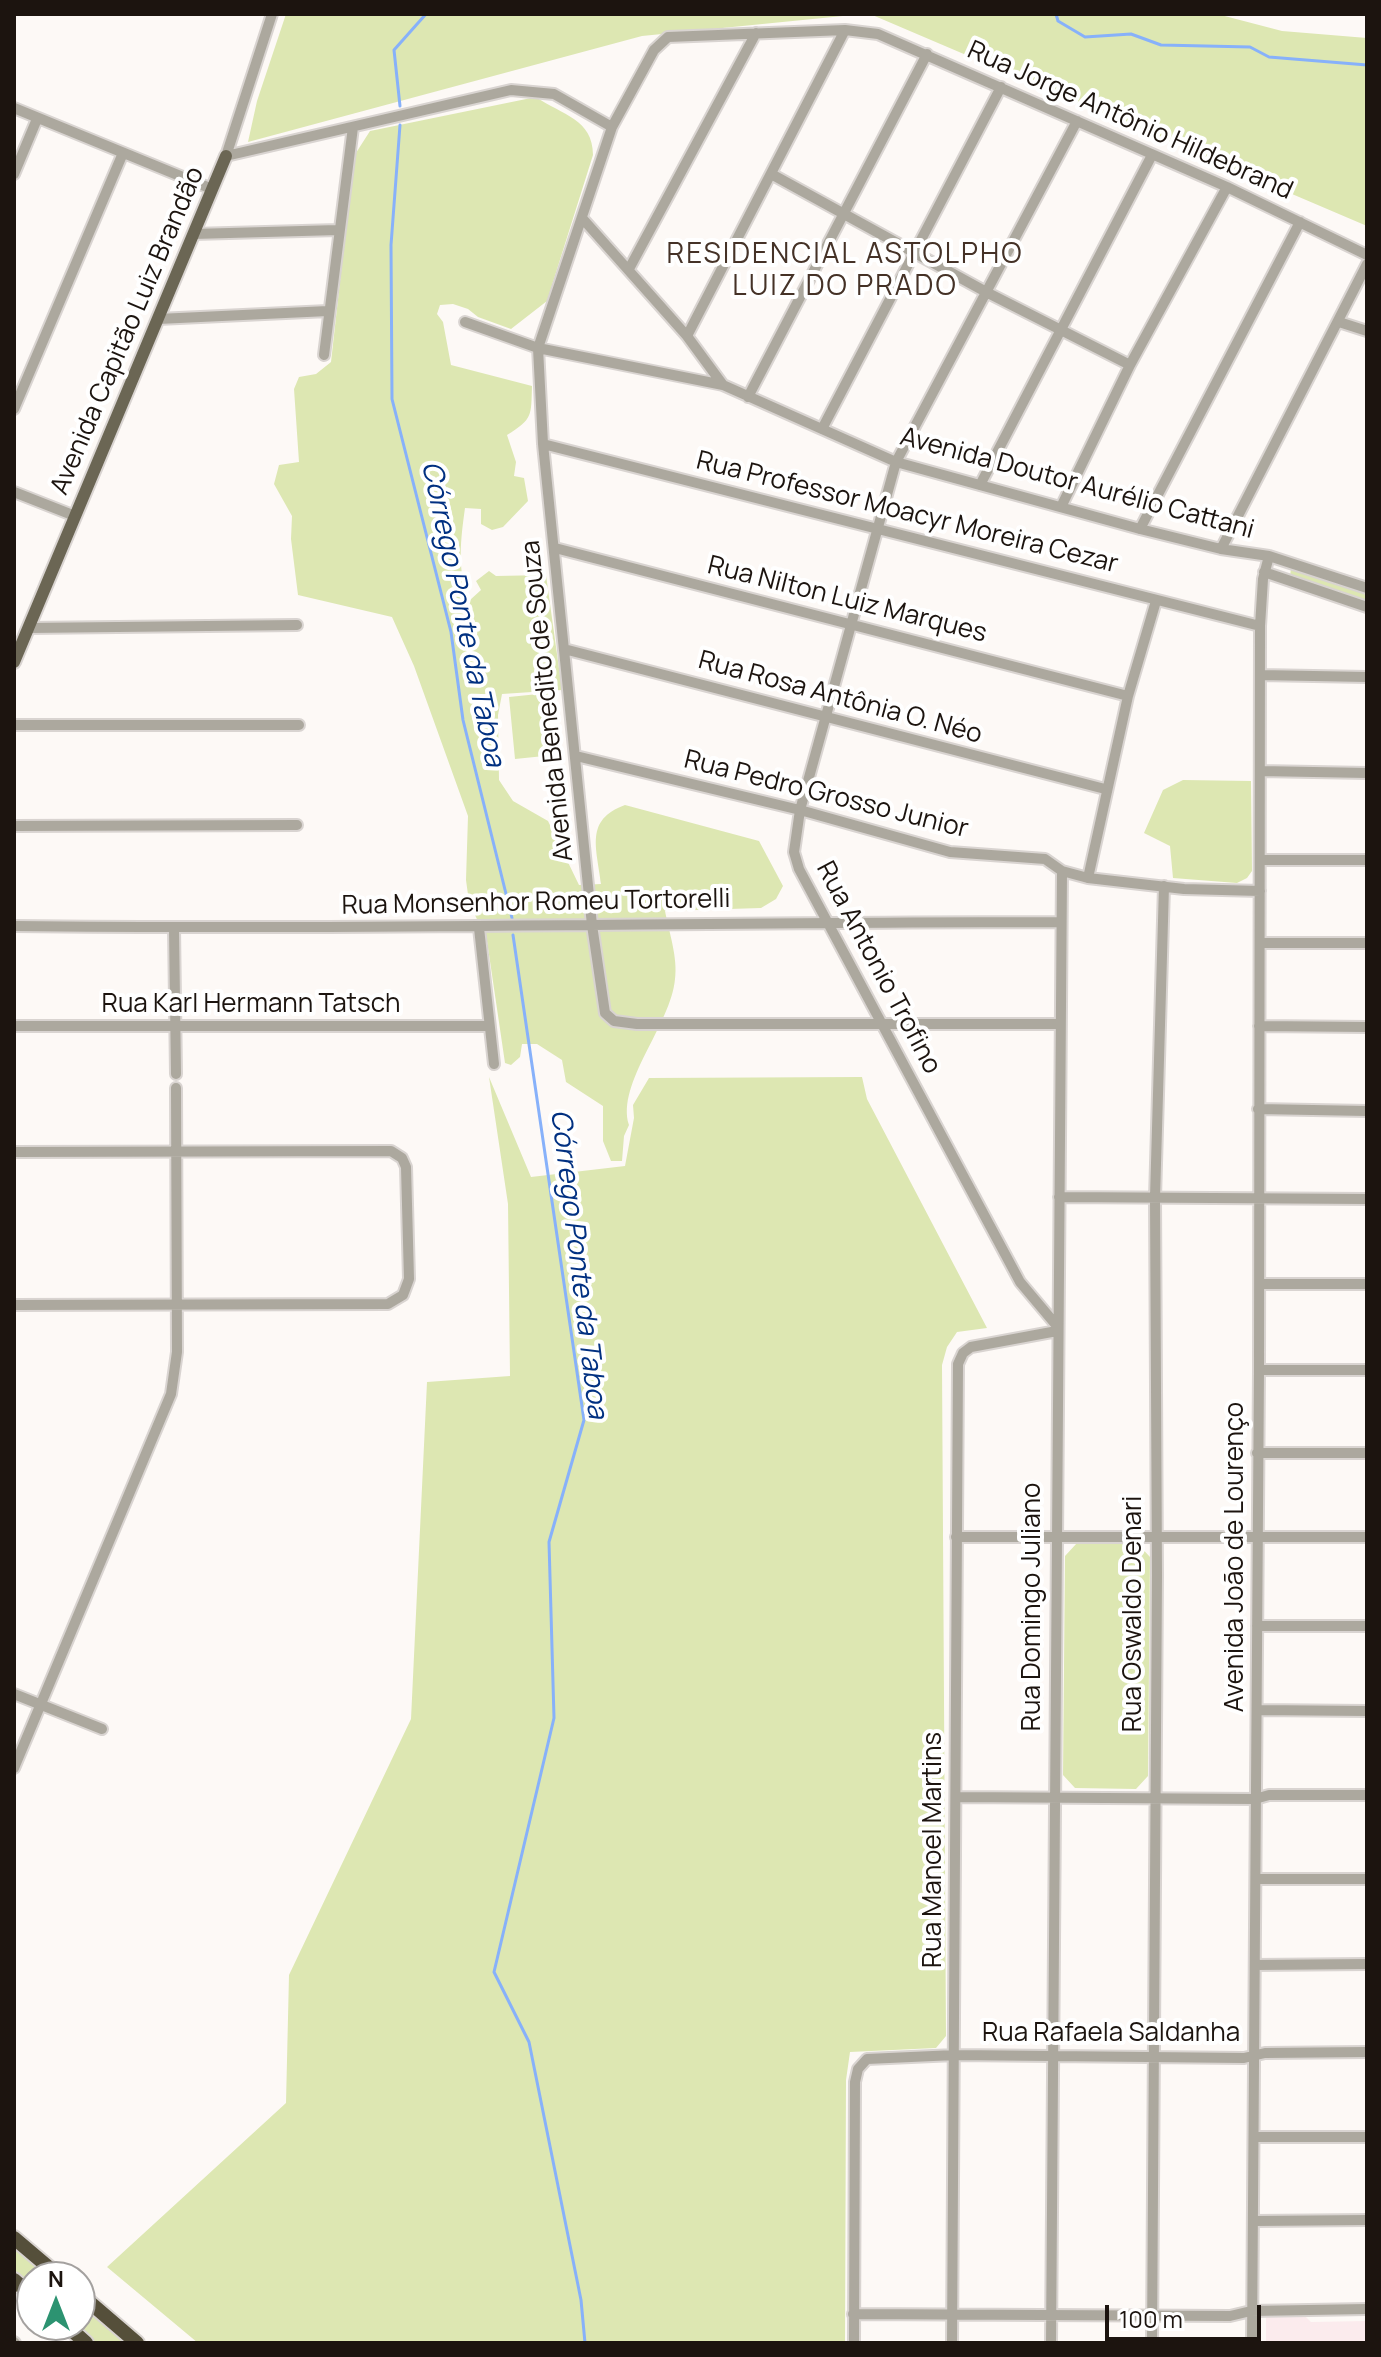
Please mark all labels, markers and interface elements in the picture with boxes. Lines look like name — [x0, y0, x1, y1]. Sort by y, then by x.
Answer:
street label: Rua Jorge Antônio Hildebrand — [962, 35, 1298, 207]
street label: Avenida Capitão Luiz Brandão — [45, 162, 211, 500]
district label: RESIDENCIAL ASTOLPHO LUIZ DO PRADO — [667, 238, 1023, 304]
street label: Avenida Doutor Aurélio Cattani — [897, 422, 1257, 546]
street label: Rua Professor Moacyr Moreira Cezar — [693, 445, 1121, 581]
water label: Córrego Ponte da Taboa — [413, 458, 511, 770]
street label: Avenida Benedito de Souza — [516, 539, 580, 863]
street label: Rua Nilton Luiz Marques — [704, 550, 990, 650]
street label: Rua Rosa Antônia O. Néo — [695, 645, 985, 751]
street label: Rua Pedro Grosso Junior — [681, 745, 971, 845]
street label: Rua Antonio Trofino — [809, 857, 947, 1079]
street label: Rua Monsenhor Romeu Tortorelli — [341, 884, 731, 922]
street label: Rua Karl Hermann Tatsch — [102, 989, 400, 1021]
water label: Córrego Ponte da Taboa — [542, 1108, 614, 1420]
street label: Avenida João de Lourenço — [1220, 1402, 1252, 1712]
street label: Rua Domingo Juliano — [1017, 1483, 1049, 1731]
street label: Rua Oswaldo Denari — [1118, 1496, 1150, 1732]
street label: Rua Manoel Martins — [918, 1732, 950, 1968]
street label: Rua Rafaela Saldanha — [982, 2018, 1240, 2050]
north arrow — [16, 2261, 96, 2341]
text: N — [48, 2264, 64, 2294]
scale bar — [1109, 2289, 1265, 2339]
text: 100 m — [1119, 2302, 1183, 2335]

